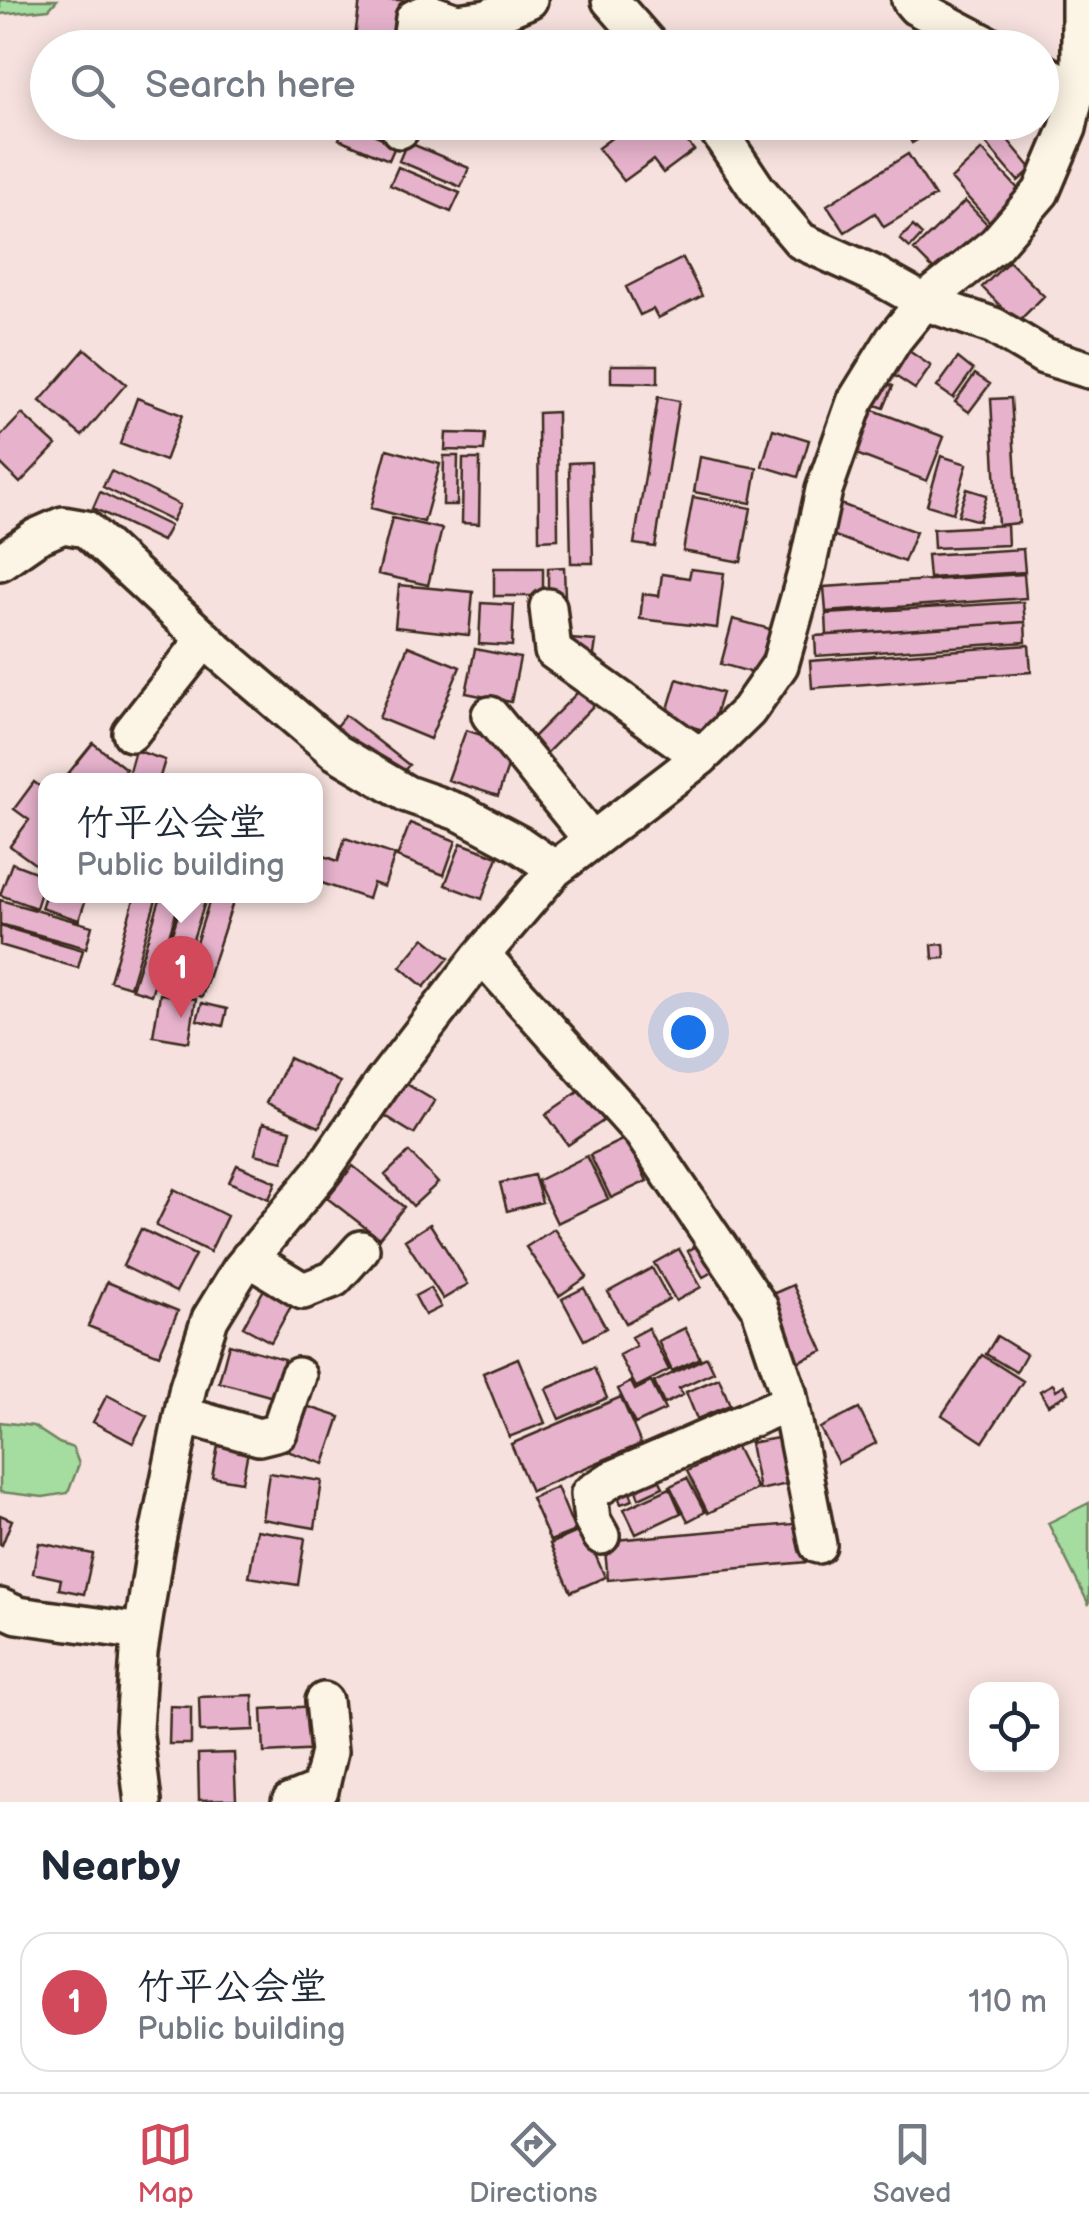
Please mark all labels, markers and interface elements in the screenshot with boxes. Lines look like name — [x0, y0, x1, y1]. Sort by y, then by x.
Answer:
search box — [30, 30, 1059, 140]
icon: search — [65, 58, 120, 113]
text: Search here — [145, 63, 356, 108]
popup — [38, 773, 323, 903]
text: 竹平公会堂 — [76, 801, 266, 846]
text: Public building — [76, 846, 285, 885]
pin: 1 — [148, 936, 214, 1018]
your location — [663, 1007, 714, 1058]
map controls — [969, 1682, 1059, 1772]
button: locate — [969, 1682, 1059, 1772]
text: Nearby — [40, 1842, 180, 1893]
text: 竹平公会堂 — [137, 1965, 327, 2010]
text: 1 — [68, 1983, 81, 2022]
text: 110 m — [968, 1983, 1047, 2022]
text: Public building — [137, 2010, 346, 2049]
tab: Map — [138, 2117, 194, 2210]
tab: Directions — [469, 2117, 598, 2210]
tab: Saved — [873, 2117, 951, 2210]

